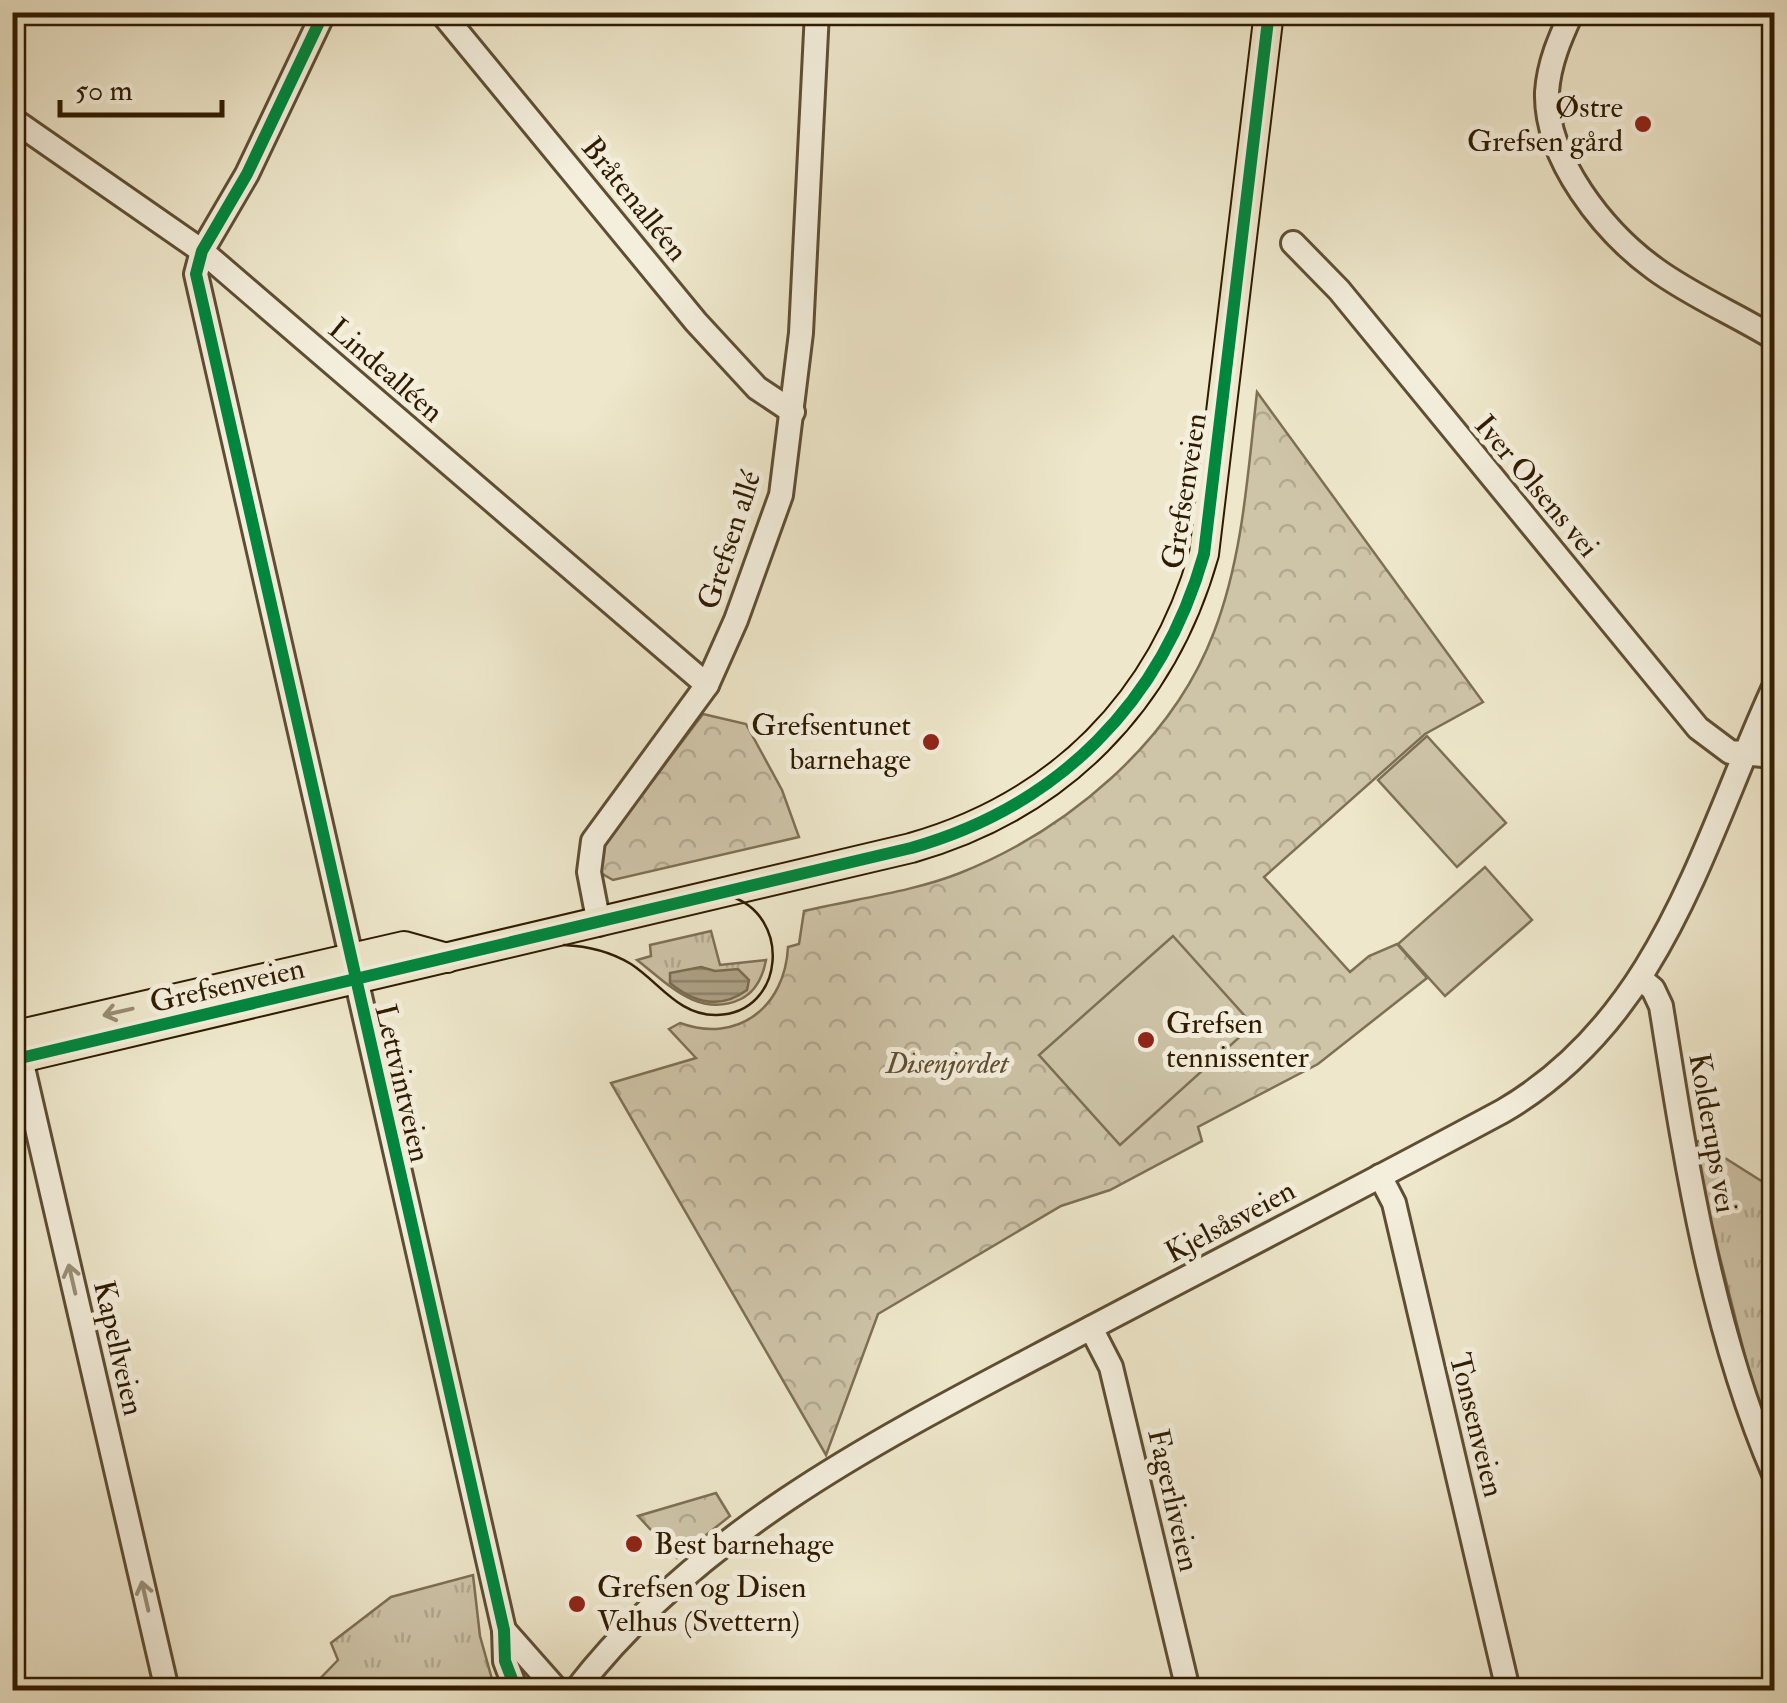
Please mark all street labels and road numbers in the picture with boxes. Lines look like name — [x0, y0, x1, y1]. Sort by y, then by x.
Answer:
street label: Bråtenalléen — [573, 130, 696, 269]
street label: Lindealléen — [320, 310, 451, 430]
street label: Iver Olsens vei — [1466, 408, 1607, 565]
street label: Grefsenveien — [1154, 410, 1215, 572]
street label: Grefsen allé — [690, 466, 769, 614]
street label: Grefsenveien — [146, 950, 308, 1021]
street label: Lettvintveien — [366, 1001, 439, 1166]
street label: Kolderups vei — [1680, 1050, 1745, 1216]
street label: Kjelsåsveien — [1159, 1172, 1302, 1271]
street label: Kapellveien — [85, 1277, 152, 1419]
street label: Tonsenveien — [1441, 1349, 1512, 1501]
street label: Fagerliveien — [1139, 1425, 1208, 1575]

